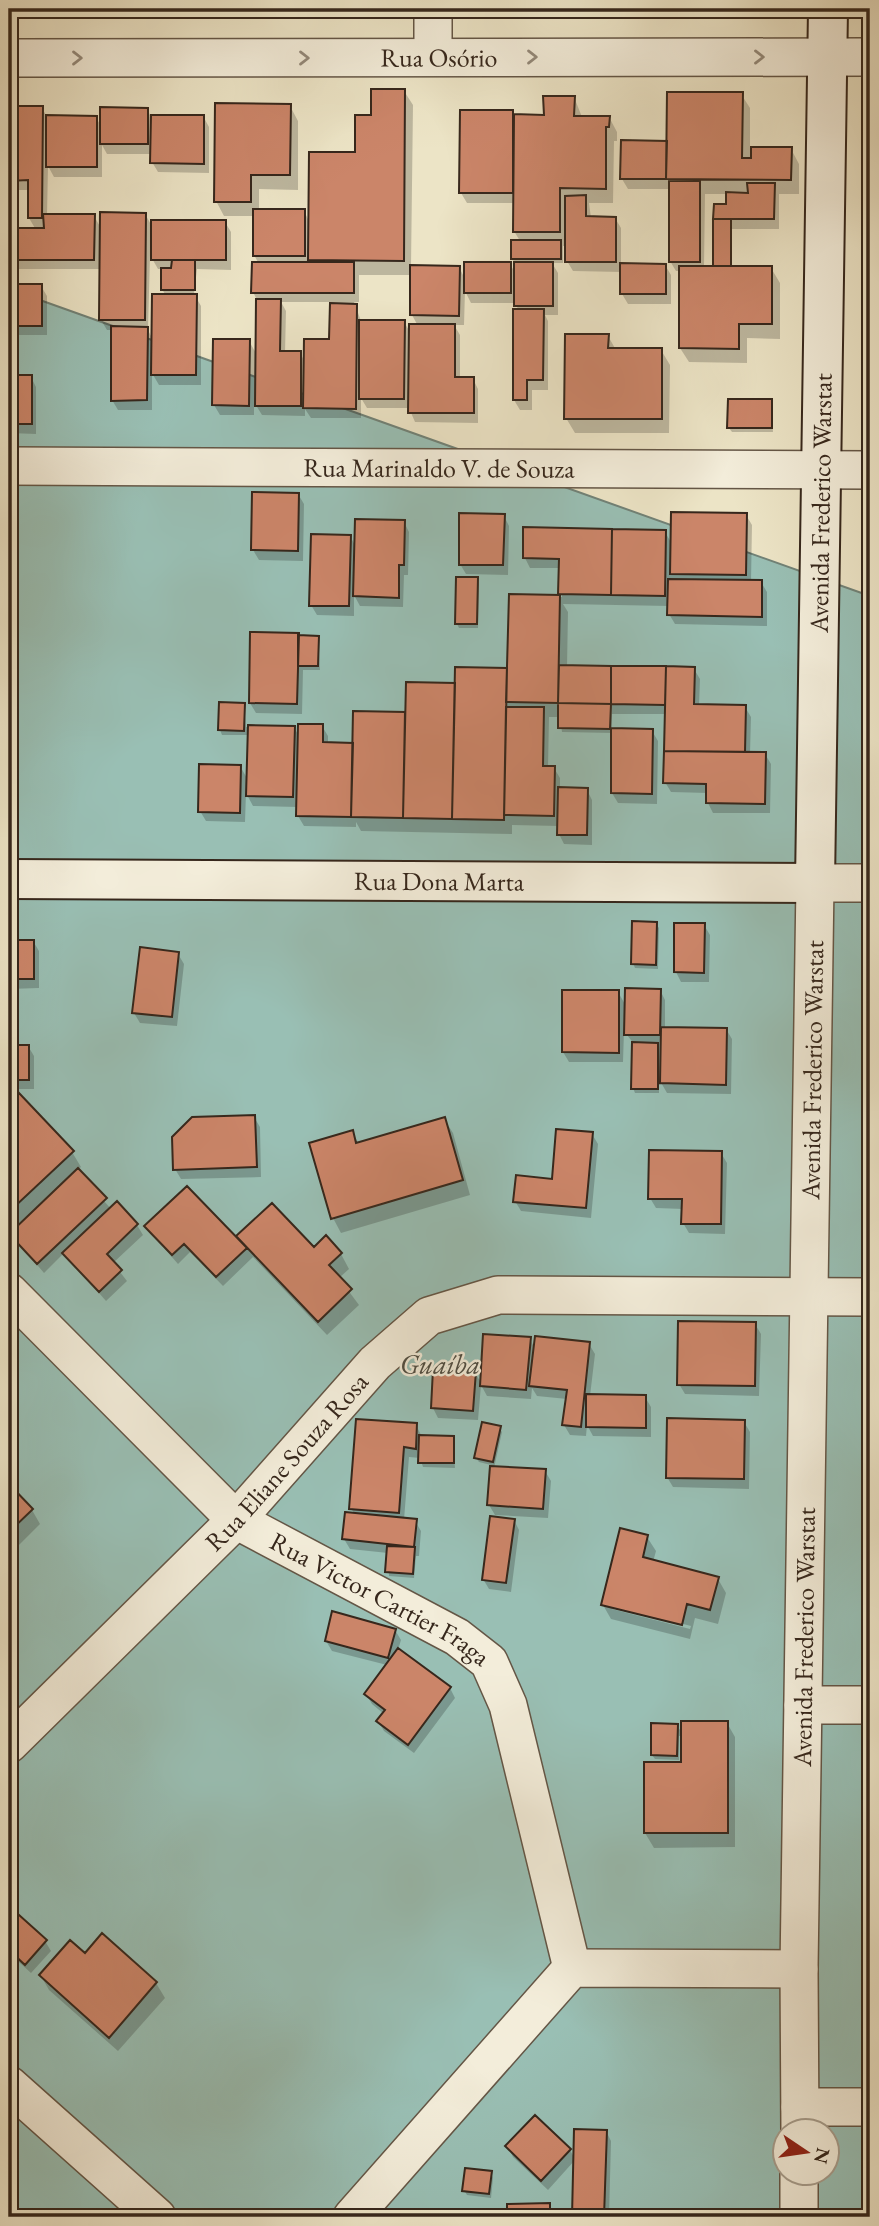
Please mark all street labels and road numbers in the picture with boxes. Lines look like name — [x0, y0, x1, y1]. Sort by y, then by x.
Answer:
street label: Rua Osório — [381, 40, 497, 75]
street label: Avenida Frederico Warstat — [802, 373, 840, 634]
street label: Rua Marinaldo V. de Souza — [303, 450, 575, 486]
street label: Rua Dona Marta — [354, 864, 525, 899]
street label: Avenida Frederico Warstat — [793, 940, 831, 1201]
street label: Rua Eliane Souza Rosa — [197, 1365, 376, 1558]
street label: Avenida Frederico Warstat — [785, 1507, 823, 1768]
street label: Rua Victor Cartier Fraga — [264, 1524, 498, 1674]

